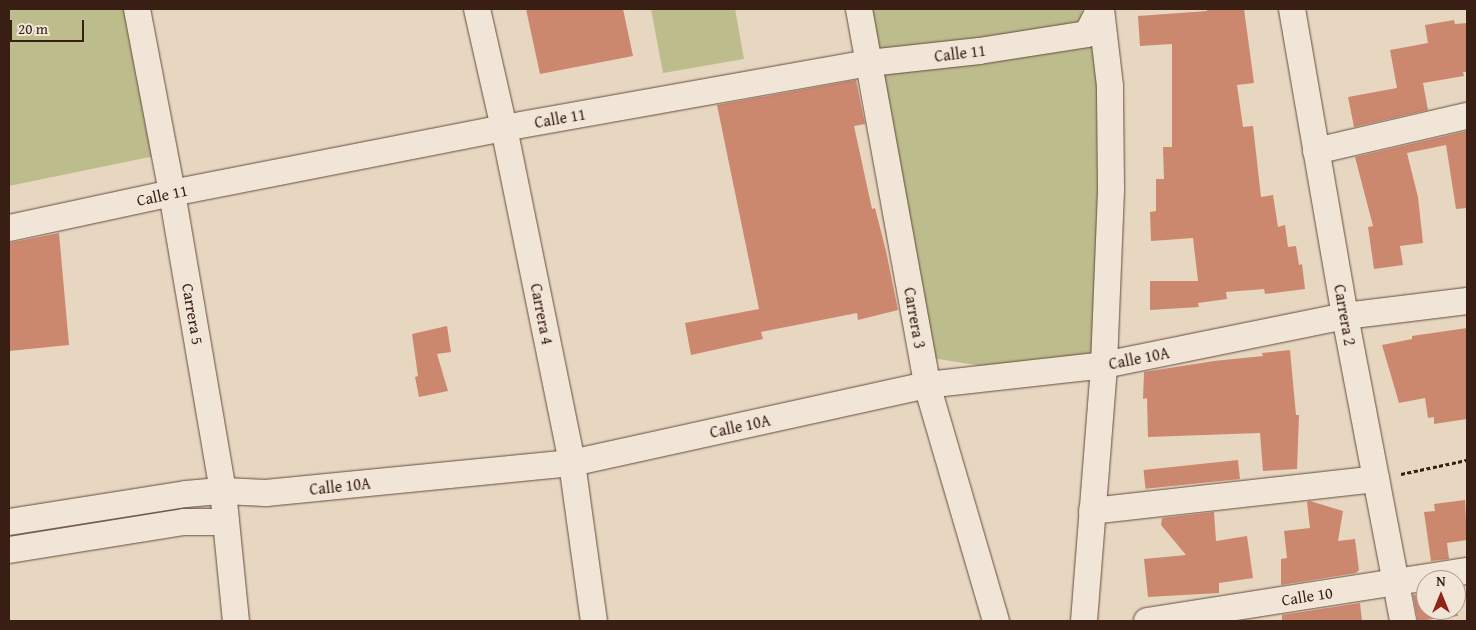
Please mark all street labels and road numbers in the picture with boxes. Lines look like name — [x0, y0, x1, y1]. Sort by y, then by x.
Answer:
street label: Calle 11 — [933, 40, 987, 66]
street label: Calle 11 — [533, 104, 587, 132]
street label: Calle 11 — [135, 180, 189, 210]
street label: Carrera 5 — [178, 282, 208, 346]
street label: Carrera 4 — [527, 282, 557, 346]
street label: Carrera 2 — [1330, 283, 1360, 347]
street label: Carrera 3 — [900, 286, 930, 350]
street label: Calle 10A — [1107, 343, 1171, 373]
street label: Calle 10A — [708, 410, 772, 442]
street label: Calle 10A — [308, 473, 372, 499]
street label: Calle 10 — [1280, 582, 1334, 610]

